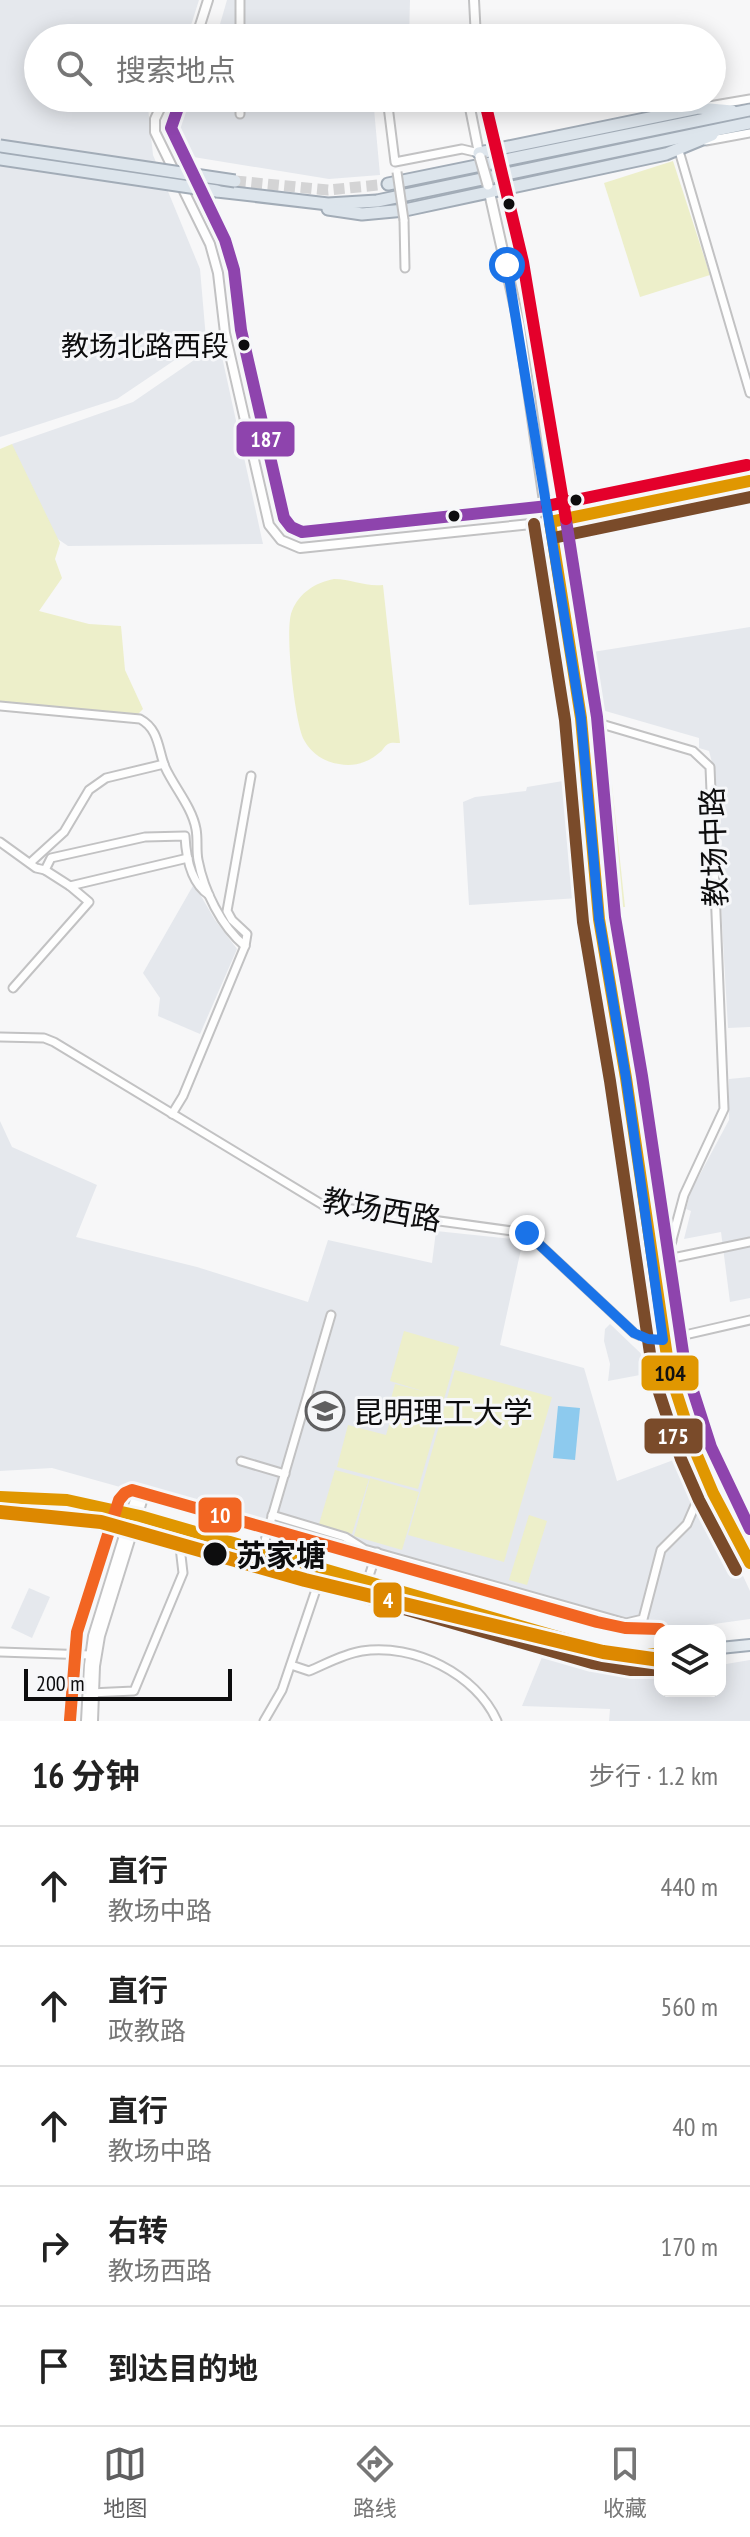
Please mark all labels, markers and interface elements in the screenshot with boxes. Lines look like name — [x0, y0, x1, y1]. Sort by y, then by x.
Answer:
search box — [24, 24, 726, 112]
icon: search — [52, 46, 96, 90]
text: 搜索地点 — [116, 50, 236, 89]
unlabelled marker — [501, 196, 517, 212]
route start — [489, 247, 525, 283]
place label: 教场北路西段 — [61, 327, 229, 364]
marker: 教场北路西段 — [236, 337, 252, 353]
line badge: 187 — [235, 420, 296, 458]
text: 187 — [250, 425, 282, 453]
unlabelled marker — [568, 492, 584, 508]
unlabelled marker — [446, 508, 462, 524]
street label: 教场中路 — [691, 786, 735, 908]
street label: 教场西路 — [320, 1179, 444, 1239]
route end — [509, 1215, 545, 1251]
line badge: 104 — [640, 1354, 700, 1392]
text: 104 — [654, 1359, 686, 1387]
school or university icon: 昆明理工大学 — [304, 1390, 346, 1432]
place label: 昆明理工大学 — [353, 1392, 533, 1431]
line badge: 175 — [643, 1417, 704, 1455]
text: 175 — [657, 1422, 689, 1450]
line badge: 10 — [197, 1496, 243, 1534]
text: 10 — [209, 1501, 231, 1529]
place label: 苏家塘 — [236, 1535, 326, 1574]
marker: 苏家塘 — [201, 1540, 229, 1568]
line badge: 4 — [372, 1581, 403, 1619]
text: 4 — [383, 1586, 394, 1614]
map controls — [654, 1625, 726, 1697]
button: layers — [654, 1625, 726, 1697]
scale bar — [24, 1665, 232, 1701]
text: 200 m — [36, 1669, 85, 1697]
text: 16 分钟 — [32, 1753, 139, 1797]
text: 步行 · 1.2 km — [589, 1759, 718, 1792]
text: 直行 — [108, 1850, 168, 1889]
icon: ahead — [32, 1864, 76, 1908]
text: 440 m — [660, 1870, 718, 1903]
text: 教场中路 — [108, 1894, 212, 1927]
text: 直行 — [108, 1970, 168, 2009]
icon: ahead — [32, 1984, 76, 2028]
text: 560 m — [660, 1990, 718, 2023]
text: 政教路 — [108, 2014, 186, 2047]
text: 直行 — [108, 2090, 168, 2129]
icon: ahead — [32, 2104, 76, 2148]
text: 40 m — [672, 2110, 718, 2143]
text: 教场中路 — [108, 2134, 212, 2167]
text: 右转 — [108, 2210, 168, 2249]
icon: right — [32, 2224, 76, 2268]
text: 170 m — [660, 2230, 718, 2263]
text: 教场西路 — [108, 2254, 212, 2287]
icon: arrive — [32, 2344, 76, 2388]
text: 到达目的地 — [108, 2348, 258, 2387]
tab: 地图 — [103, 2442, 147, 2522]
tab: 路线 — [353, 2442, 397, 2522]
tab: 收藏 — [603, 2442, 647, 2522]

